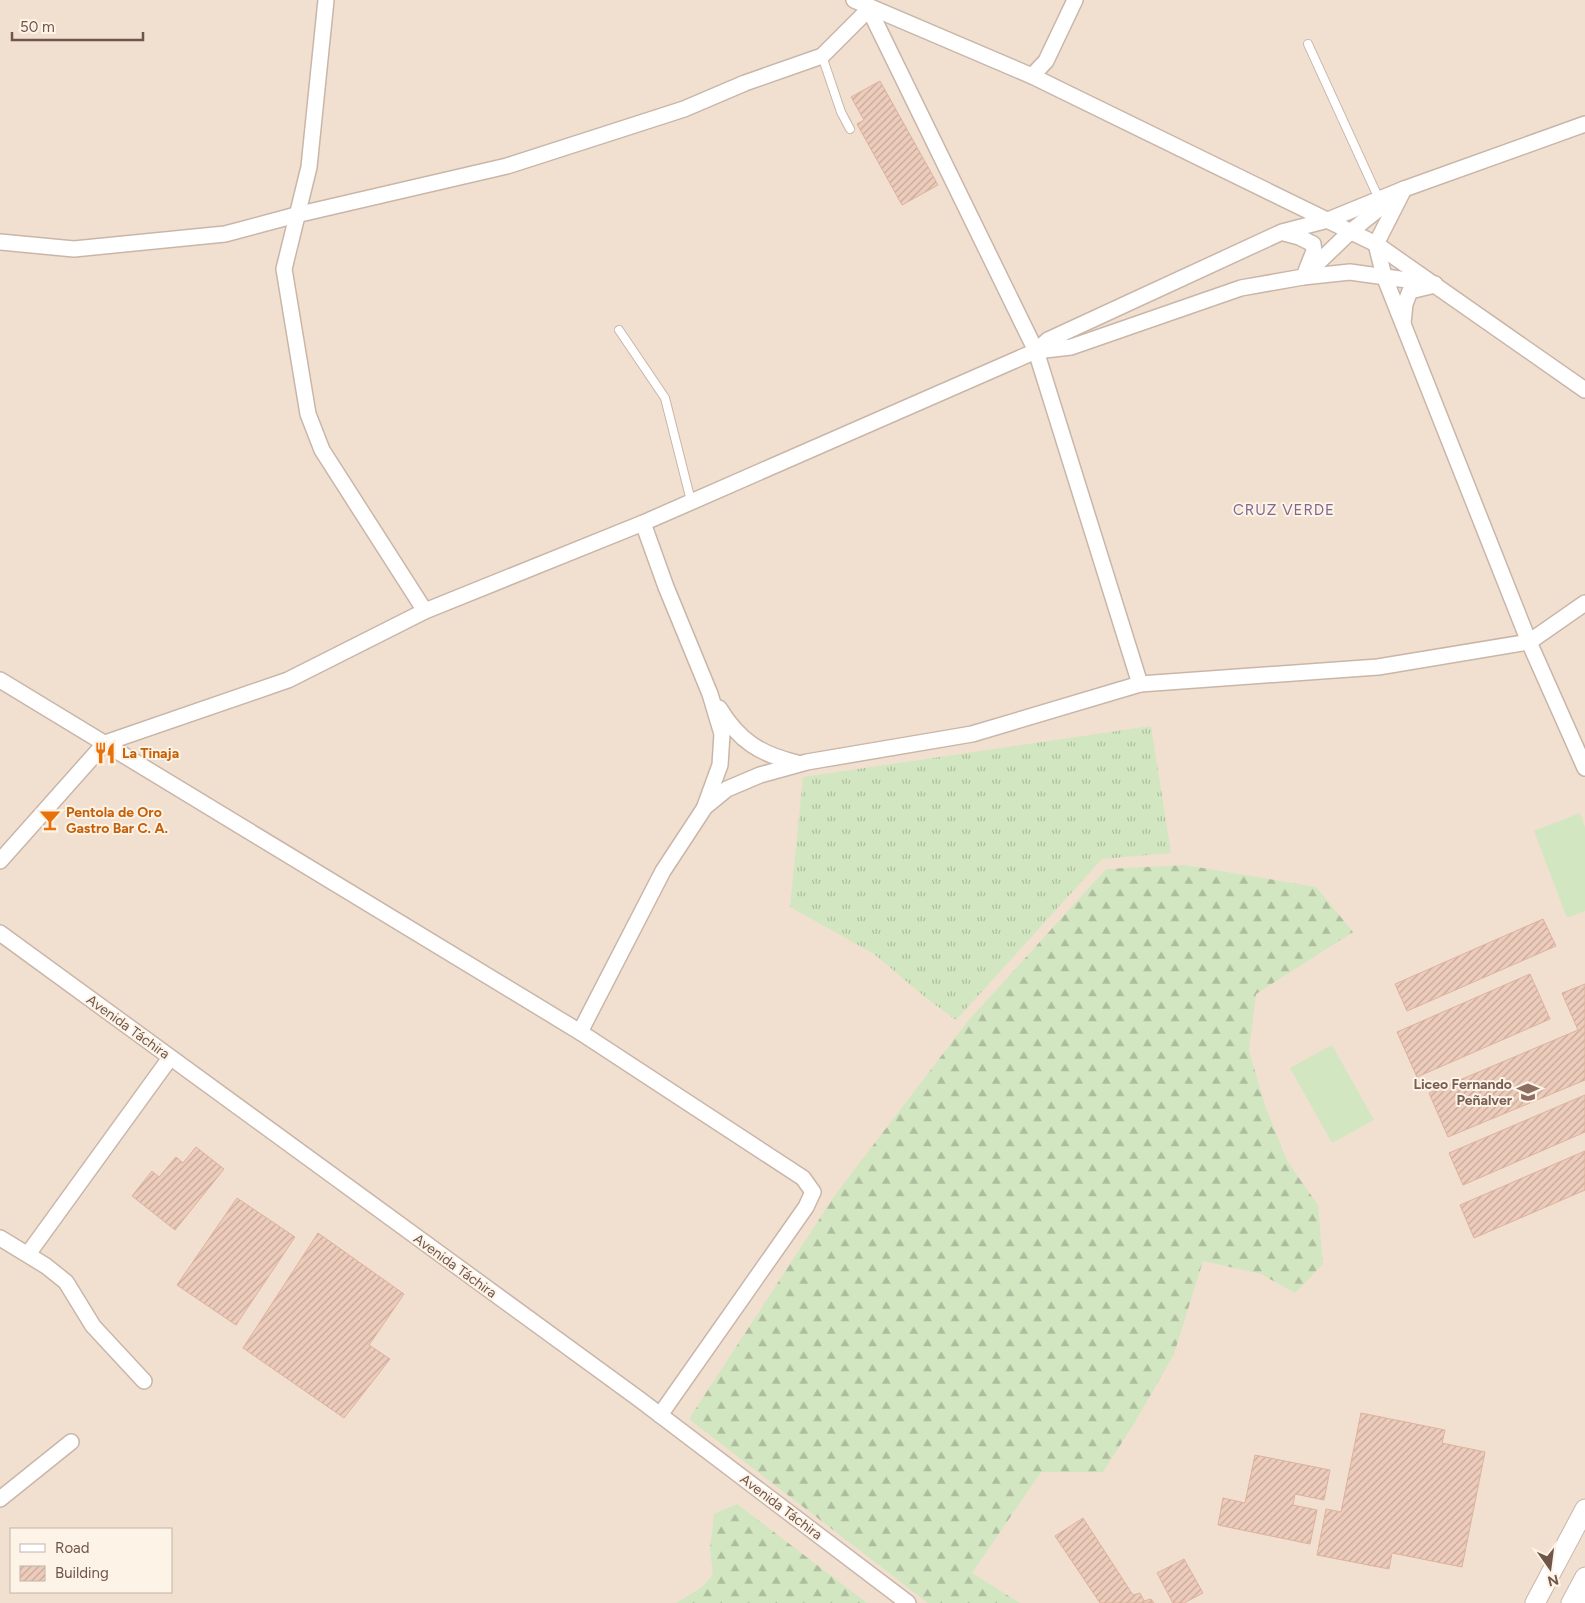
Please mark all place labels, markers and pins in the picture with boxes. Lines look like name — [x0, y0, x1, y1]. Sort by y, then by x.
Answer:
restaurant icon: La Tinaja — [92, 740, 118, 766]
place label: La Tinaja — [122, 745, 179, 762]
place label: Pentola de Oro Gastro Bar C. A. — [66, 804, 168, 837]
bar icon: Pentola de Oro Gastro Bar C. A. — [37, 807, 63, 833]
place label: Liceo Fernando Peñalver — [1413, 1076, 1513, 1109]
school or university icon: Liceo Fernando Peñalver — [1515, 1079, 1541, 1105]

